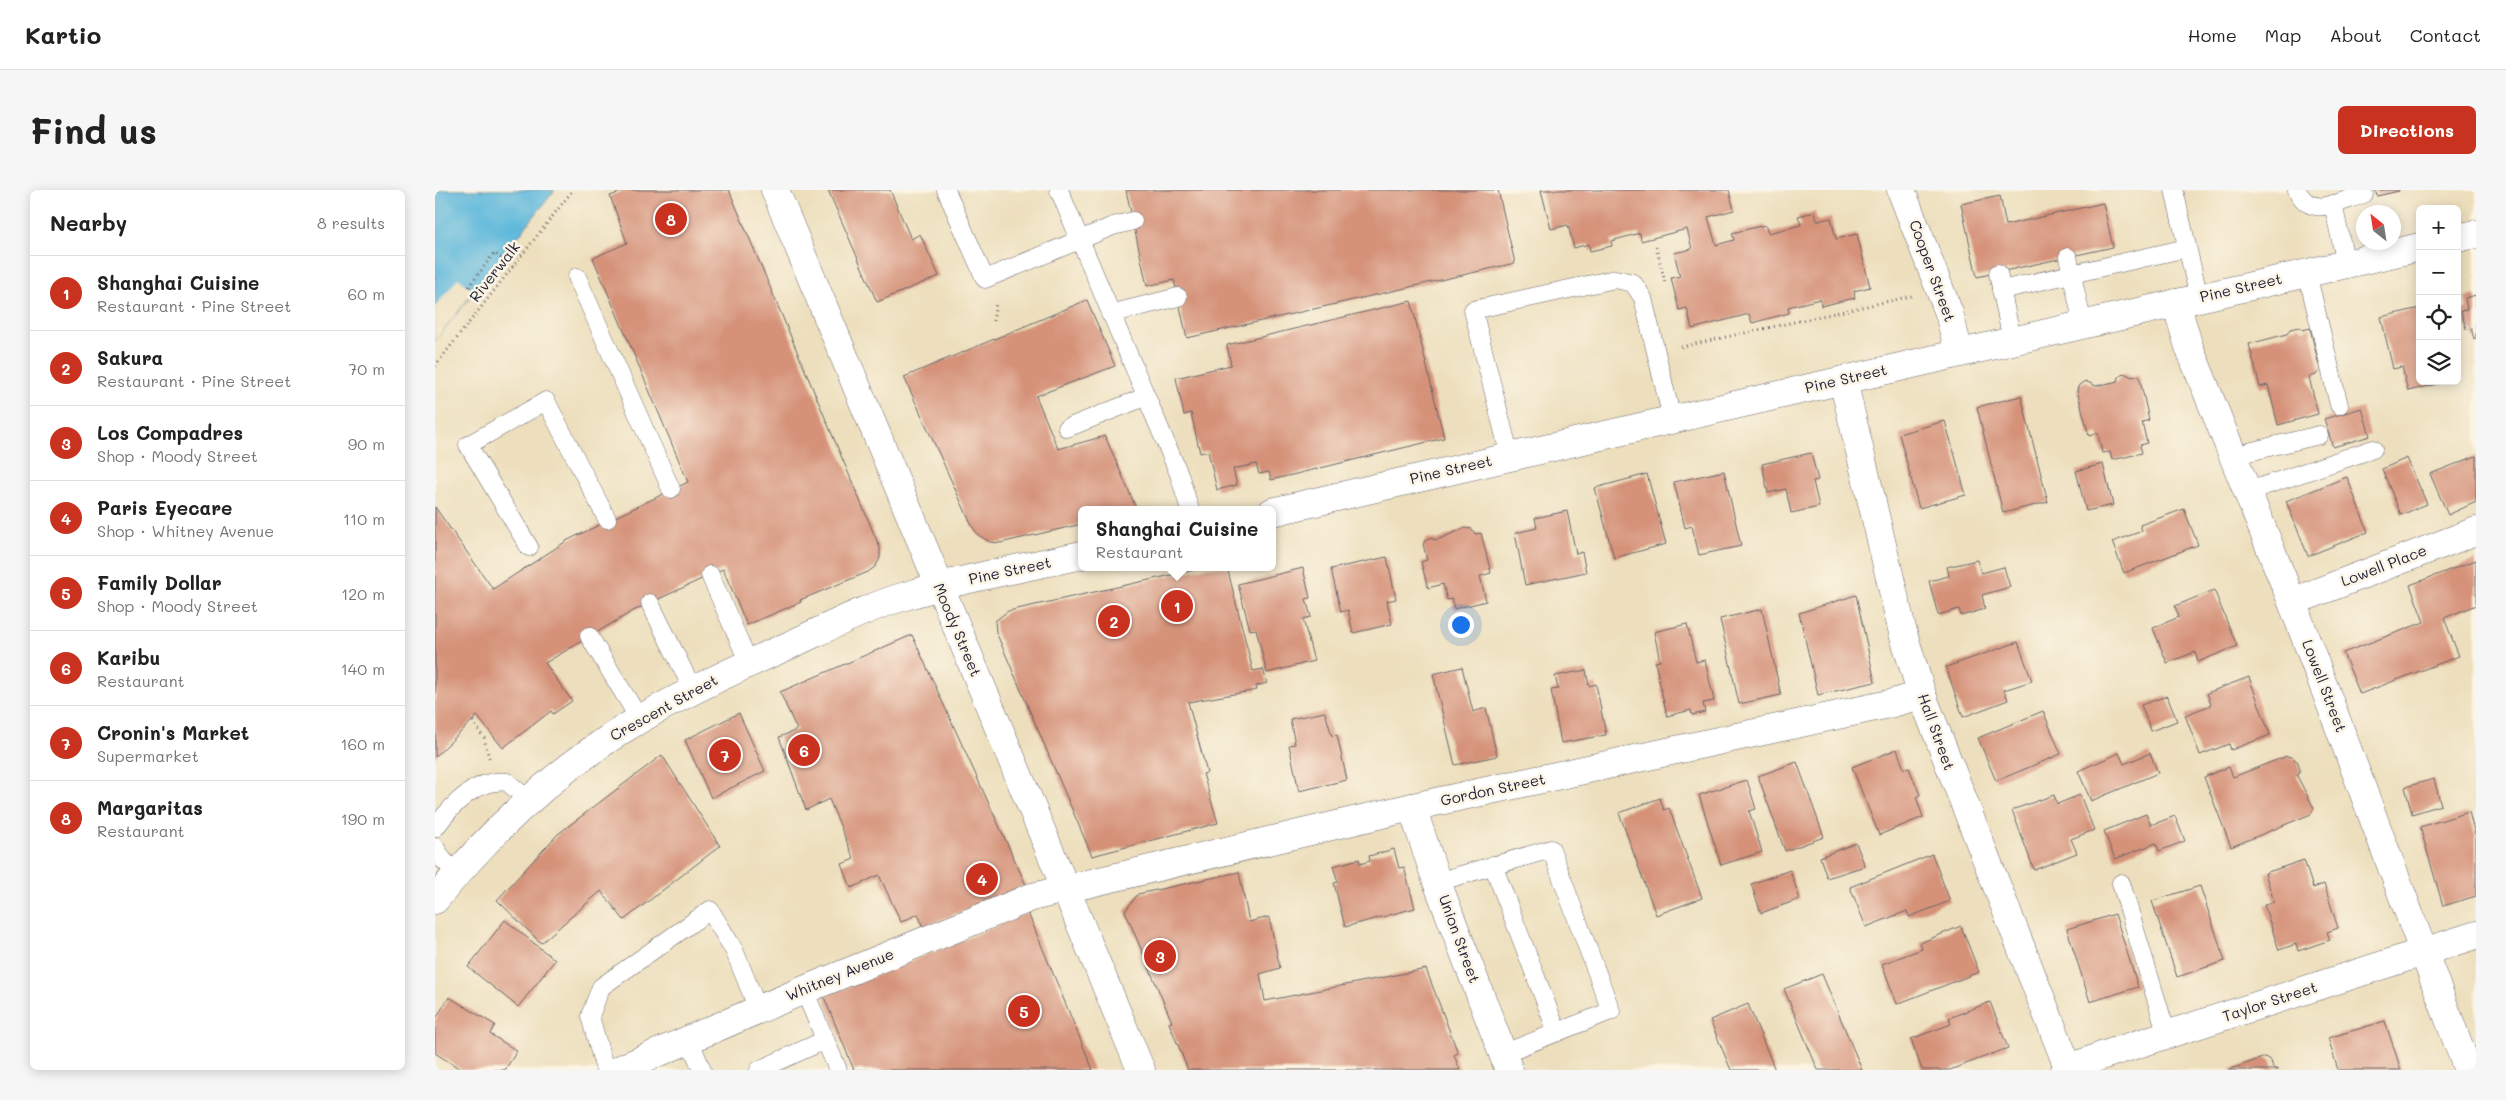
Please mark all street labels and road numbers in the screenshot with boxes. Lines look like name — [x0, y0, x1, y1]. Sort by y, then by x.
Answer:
street label: Cooper Street — [1905, 217, 1961, 324]
street label: Riverwalk — [464, 237, 524, 306]
street label: Pine Street — [2198, 268, 2284, 306]
street label: Pine Street — [1803, 359, 1889, 397]
street label: Pine Street — [1408, 450, 1494, 488]
street label: Lowell Place — [2338, 540, 2429, 591]
street label: Pine Street — [967, 552, 1053, 589]
street label: Moody Street — [929, 580, 987, 679]
street label: Lowell Street — [2298, 636, 2352, 735]
street label: Crescent Street — [606, 669, 721, 745]
street label: Hall Street — [1914, 691, 1960, 773]
street label: Gordon Street — [1438, 768, 1547, 810]
street label: Union Street — [1435, 892, 1485, 986]
street label: Whitney Avenue — [783, 943, 897, 1005]
street label: Taylor Street — [2220, 976, 2320, 1026]

